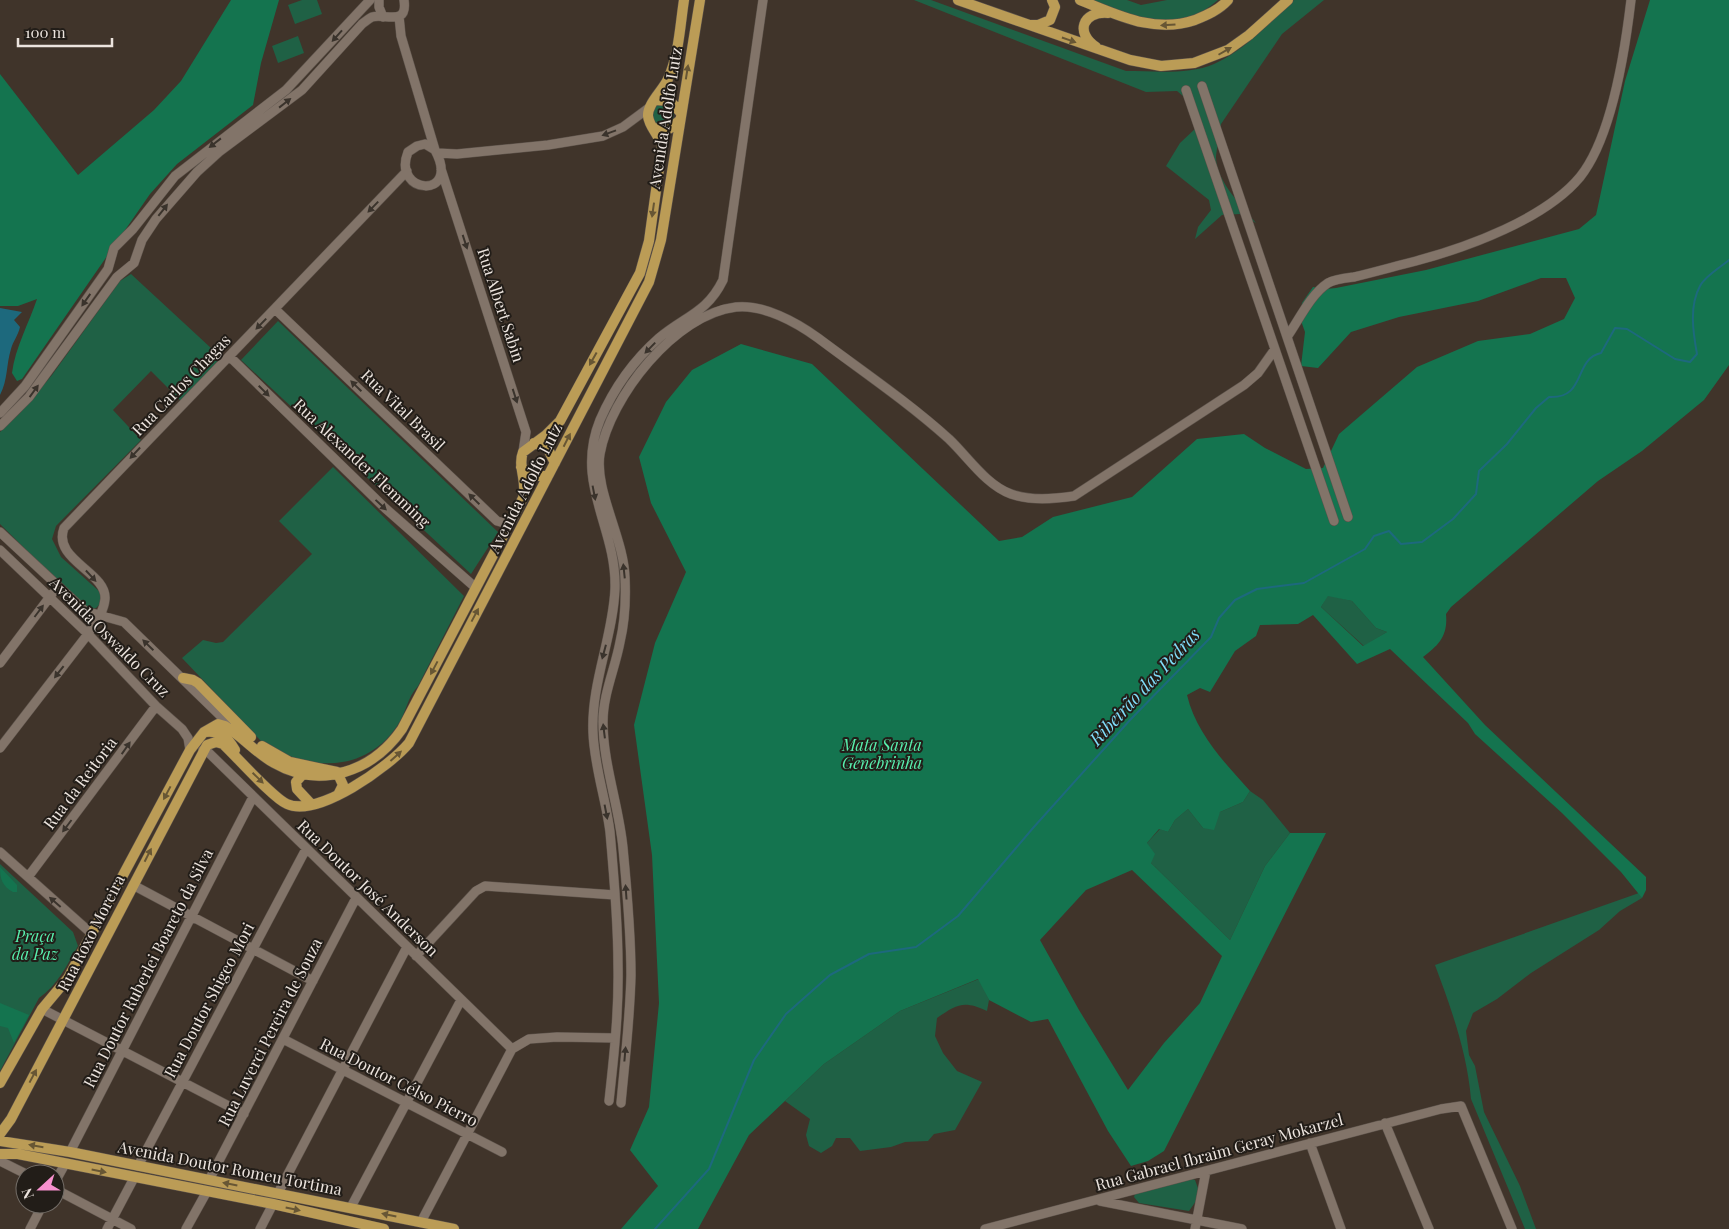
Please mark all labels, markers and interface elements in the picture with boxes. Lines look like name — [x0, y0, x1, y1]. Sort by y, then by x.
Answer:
scale bar — [18, 15, 111, 47]
one-way arrow — [1160, 21, 1176, 29]
text: 100 m — [25, 22, 66, 42]
one-way arrow — [331, 30, 343, 42]
one-way arrow — [1062, 37, 1077, 44]
street label: Avenida Adolfo Lutz — [643, 45, 686, 191]
one-way arrow — [1219, 46, 1232, 55]
one-way arrow — [684, 64, 692, 80]
one-way arrow — [278, 98, 291, 109]
one-way arrow — [601, 129, 616, 137]
one-way arrow — [209, 138, 222, 149]
one-way arrow — [368, 201, 380, 213]
one-way arrow — [649, 202, 657, 218]
one-way arrow — [158, 204, 169, 217]
one-way arrow — [462, 234, 470, 249]
street label: Rua Albert Sabin — [473, 245, 530, 365]
one-way arrow — [81, 293, 91, 306]
one-way arrow — [255, 318, 267, 330]
street label: Rua Carlos Chagas — [127, 329, 234, 440]
one-way arrow — [644, 342, 656, 354]
one-way arrow — [589, 352, 598, 365]
street label: Rua Vital Brasil — [357, 364, 450, 455]
one-way arrow — [351, 380, 363, 392]
one-way arrow — [28, 385, 39, 398]
one-way arrow — [258, 385, 270, 397]
one-way arrow — [511, 389, 519, 404]
street label: Rua Alexander Flemming — [289, 394, 436, 532]
street label: Avenida Adolfo Lutz — [482, 419, 567, 557]
one-way arrow — [563, 433, 571, 447]
one-way arrow — [129, 447, 141, 459]
one-way arrow — [591, 485, 599, 501]
one-way arrow — [468, 493, 480, 505]
one-way arrow — [374, 499, 387, 510]
one-way arrow — [620, 563, 628, 579]
one-way arrow — [85, 570, 97, 582]
street label: Avenida Oswaldo Cruz — [45, 571, 175, 702]
one-way arrow — [34, 604, 44, 618]
one-way arrow — [471, 608, 480, 622]
water label: Ribeirão das Pedras — [1083, 622, 1205, 751]
one-way arrow — [142, 639, 154, 651]
one-way arrow — [600, 644, 608, 659]
one-way arrow — [430, 661, 438, 676]
one-way arrow — [53, 665, 64, 678]
one-way arrow — [600, 723, 608, 739]
street label: Rua da Reitoria — [38, 732, 121, 833]
park label: Mata Santa Genebrinha — [841, 734, 922, 773]
one-way arrow — [121, 741, 131, 755]
one-way arrow — [390, 750, 402, 762]
one-way arrow — [252, 772, 264, 784]
one-way arrow — [163, 786, 171, 800]
one-way arrow — [602, 805, 610, 820]
street label: Rua Doutor José Anderson — [293, 815, 444, 961]
one-way arrow — [62, 819, 72, 833]
street label: Rua Doutor Ruberlei Boareto da Silva — [78, 845, 217, 1091]
one-way arrow — [144, 848, 152, 862]
street label: Rua Roxo Moreira — [52, 871, 129, 995]
one-way arrow — [622, 884, 630, 900]
one-way arrow — [50, 896, 62, 908]
street label: Rua Doutor Shigeo Mori — [159, 918, 258, 1081]
park label: Praça da Paz — [12, 925, 59, 964]
street label: Rua Luverci Pereira de Souza — [213, 934, 326, 1129]
street label: Rua Doutor Célso Pierro — [317, 1033, 482, 1131]
one-way arrow — [621, 1046, 629, 1062]
one-way arrow — [29, 1069, 37, 1084]
street label: Rua Gabrael Ibraim Geray Mokarzel — [1093, 1108, 1346, 1195]
street label: Avenida Doutor Romeu Tortima — [115, 1135, 344, 1200]
one-way arrow — [27, 1141, 43, 1149]
north arrow — [15, 1164, 65, 1214]
one-way arrow — [92, 1167, 107, 1175]
one-way arrow — [221, 1179, 237, 1187]
text: N — [17, 1186, 38, 1202]
one-way arrow — [286, 1205, 301, 1213]
one-way arrow — [381, 1211, 397, 1219]

